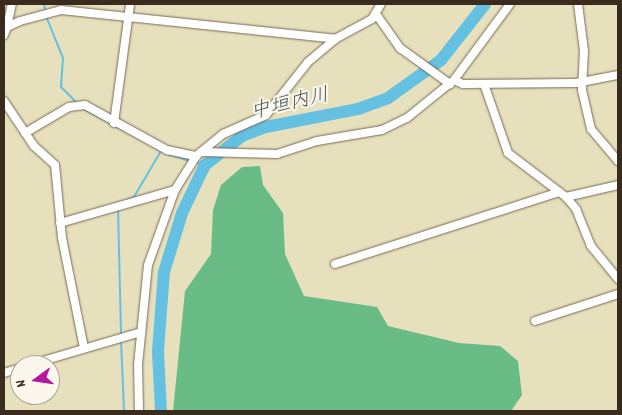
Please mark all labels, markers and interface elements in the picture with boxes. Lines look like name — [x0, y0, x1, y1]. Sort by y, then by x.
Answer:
water label: 中垣内川 — [248, 84, 332, 126]
north arrow — [10, 355, 60, 405]
text: N — [11, 378, 32, 389]

